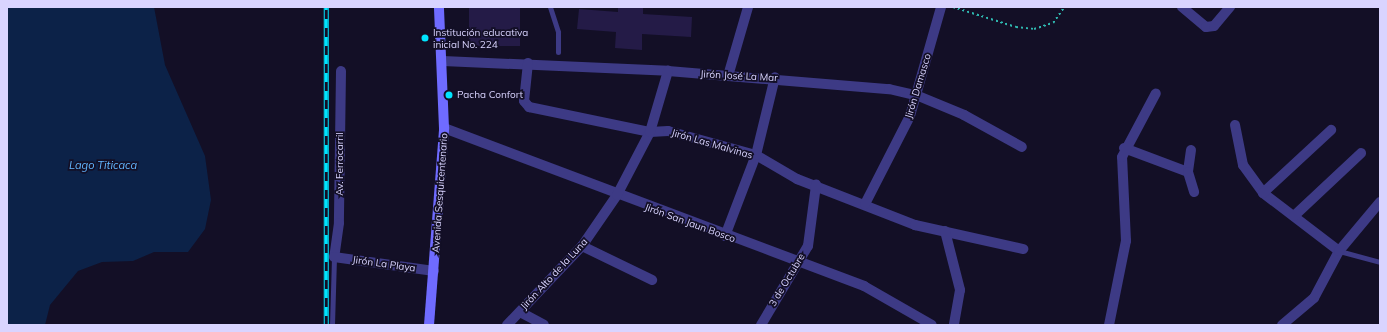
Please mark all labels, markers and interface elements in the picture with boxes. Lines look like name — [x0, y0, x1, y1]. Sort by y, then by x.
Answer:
place label: Institución educativa inicial No. 224 — [433, 26, 528, 50]
marker: Institución educativa inicial No. 224 — [420, 33, 430, 43]
street label: Jirón Damasco — [902, 52, 934, 120]
street label: Jirón José La Mar — [700, 68, 778, 84]
place label: Pacha Confort — [457, 89, 523, 101]
marker: Pacha Confort — [444, 90, 454, 100]
street label: Jirón Las Malvinas — [670, 127, 754, 161]
street label: Av. Ferrocarril — [334, 132, 346, 196]
street label: Avenida Sesquicentenario — [430, 133, 450, 253]
water label: Lago Titicaca — [69, 158, 137, 172]
street label: Jirón San Jaun Bosco — [643, 201, 737, 245]
street label: Jirón Alto de la Luna — [518, 236, 590, 312]
street label: 3 de Octubre — [767, 251, 807, 309]
street label: Jirón La Playa — [352, 254, 416, 274]

